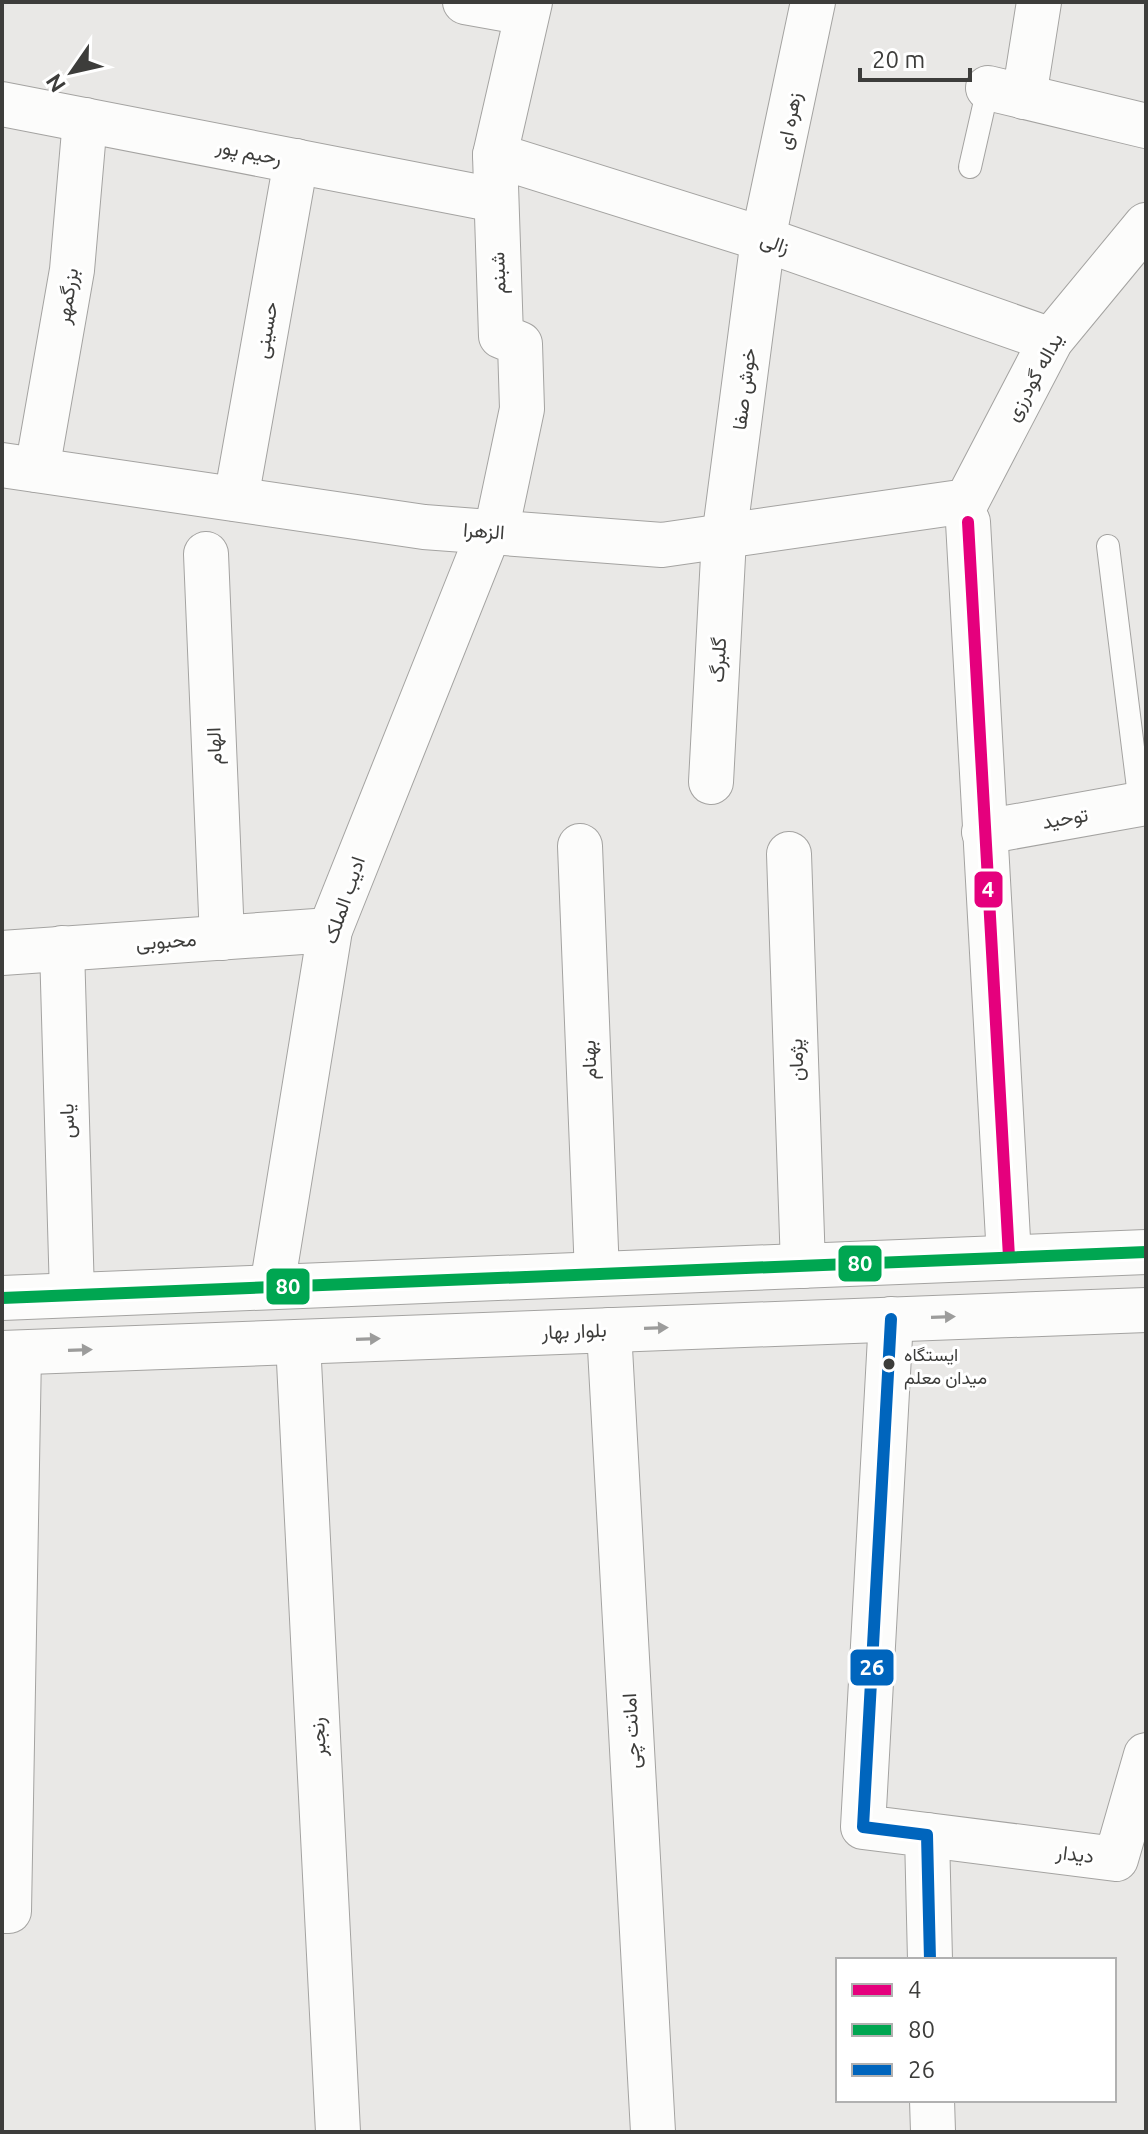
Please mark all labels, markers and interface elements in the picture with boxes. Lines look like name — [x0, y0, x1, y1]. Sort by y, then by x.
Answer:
north arrow — [32, 32, 112, 112]
scale bar — [860, 32, 970, 82]
text: 20 m — [872, 46, 925, 73]
text: N — [40, 70, 70, 97]
street label: زهره ای — [772, 90, 807, 152]
street label: رحیم پور — [213, 134, 284, 172]
street label: زالی — [757, 227, 793, 260]
street label: شبنم — [485, 251, 512, 294]
street label: بزرگمهر — [51, 266, 84, 327]
street label: حسینی — [249, 300, 283, 360]
street label: یداله گودرزی — [1000, 329, 1069, 426]
street label: خوش صفا — [727, 347, 762, 431]
street label: الزهرا — [462, 518, 506, 545]
street label: گلبرگ — [705, 637, 732, 683]
street label: الهام — [201, 727, 228, 765]
street label: توحید — [1040, 802, 1090, 835]
street label: ادیب الملک — [318, 853, 370, 947]
line badge: 4 — [973, 870, 1004, 909]
text: 4 — [982, 876, 994, 901]
street label: محبوبی — [135, 927, 197, 956]
street label: پژمان — [783, 1038, 811, 1082]
street label: بهنام — [576, 1040, 603, 1080]
street label: یاس — [54, 1103, 80, 1139]
line badge: 80 — [837, 1244, 883, 1283]
text: 80 — [848, 1250, 872, 1275]
line badge: 80 — [265, 1267, 311, 1306]
text: 80 — [276, 1273, 300, 1298]
one-way arrow — [931, 1311, 956, 1324]
street label: بلوار بهار — [540, 1318, 607, 1345]
one-way arrow — [644, 1322, 669, 1335]
one-way arrow — [356, 1333, 381, 1346]
one-way arrow — [68, 1344, 93, 1357]
place label: ایستگاه میدان معلم — [904, 1344, 987, 1390]
marker: ایستگاه میدان معلم — [881, 1356, 897, 1372]
line badge: 26 — [849, 1648, 895, 1687]
text: 26 — [860, 1654, 884, 1679]
street label: امانت چی — [617, 1692, 647, 1769]
street label: رنجبر — [305, 1717, 332, 1758]
street label: دیدار — [1054, 1840, 1095, 1869]
legend — [836, 1958, 1116, 2102]
text: 4 — [908, 1976, 922, 2003]
text: 80 — [908, 2016, 935, 2043]
text: 26 — [908, 2056, 935, 2083]

